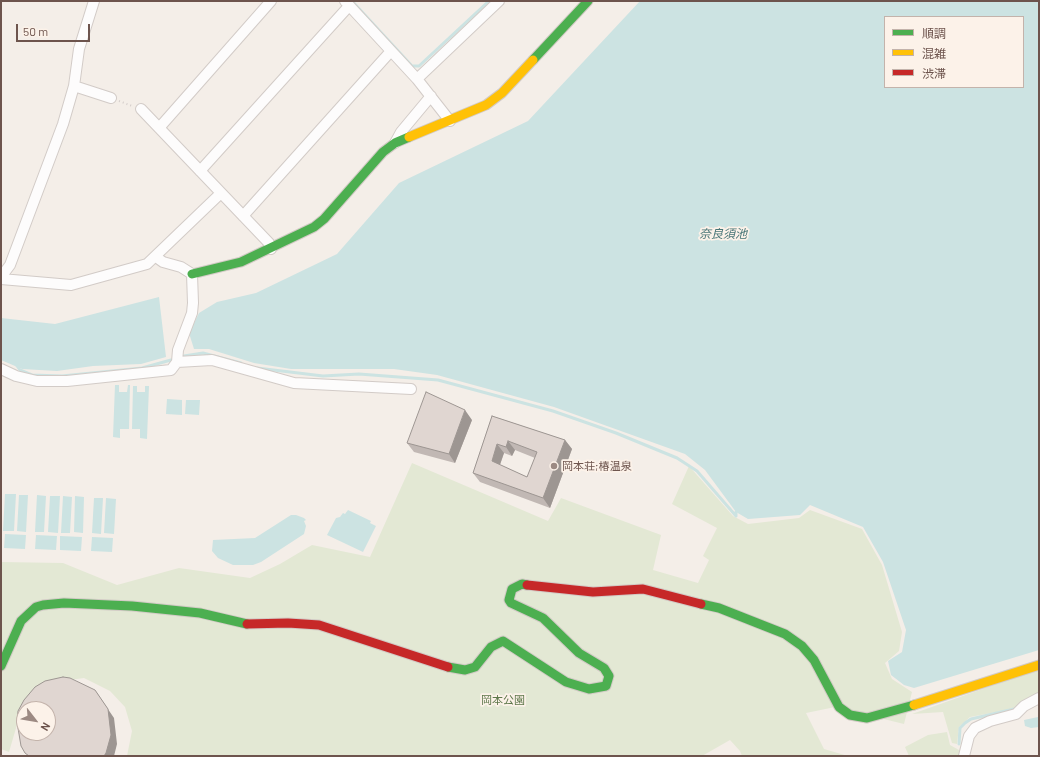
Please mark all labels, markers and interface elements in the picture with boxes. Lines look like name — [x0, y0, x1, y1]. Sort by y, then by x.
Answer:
scale bar — [18, 16, 92, 42]
legend — [884, 16, 1024, 88]
text: 50 m — [23, 24, 48, 38]
text: 順調 — [922, 26, 946, 40]
text: 混雑 — [922, 46, 946, 60]
text: 渋滞 — [922, 66, 946, 80]
water label: 奈良須池 — [699, 227, 747, 241]
place label: 岡本荘;椿温泉 — [562, 459, 631, 473]
marker: 岡本荘;椿温泉 — [549, 461, 559, 471]
park label: 岡本公園 — [481, 693, 525, 707]
north arrow — [16, 701, 56, 741]
text: N — [38, 720, 53, 733]

